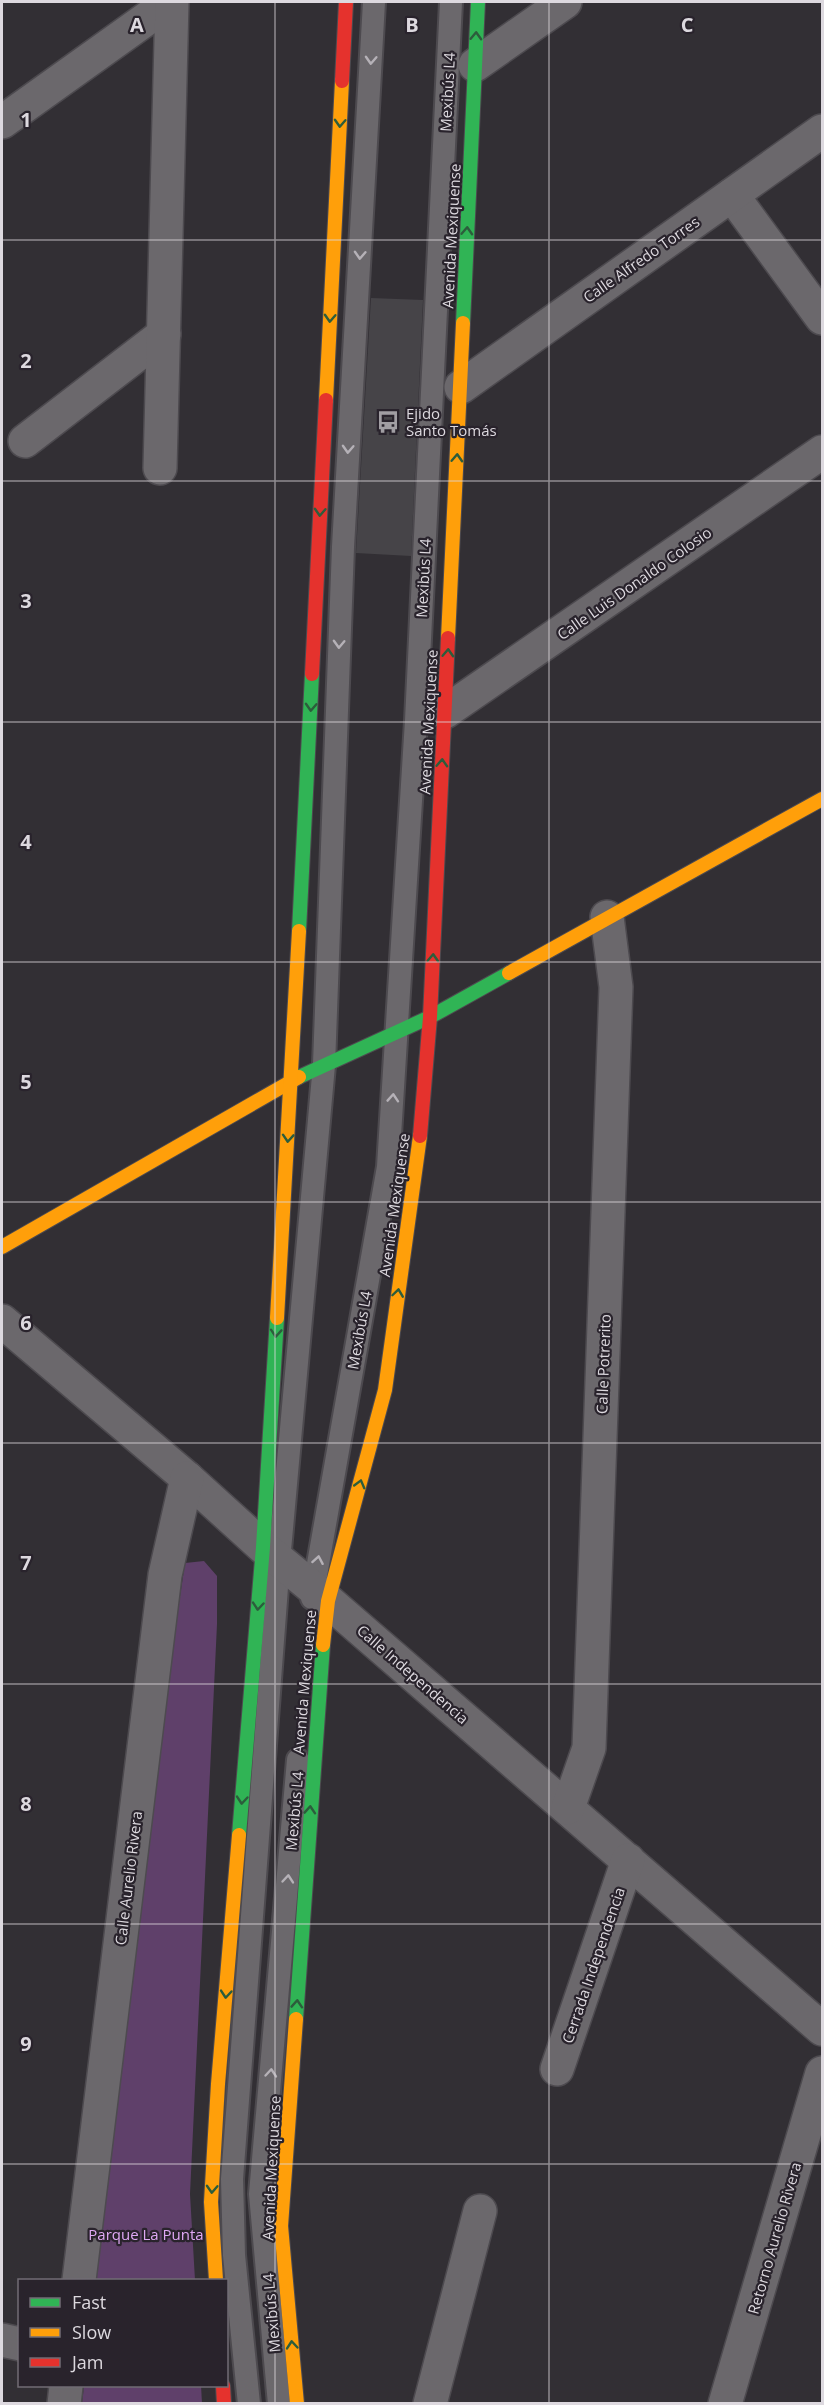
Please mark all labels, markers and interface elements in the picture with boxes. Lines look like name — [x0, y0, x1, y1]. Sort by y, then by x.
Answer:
text: A — [130, 11, 144, 38]
text: B — [405, 11, 419, 38]
text: C — [681, 11, 694, 38]
one-way arrow — [470, 31, 483, 40]
street label: Mexibús L4 — [435, 51, 459, 132]
one-way arrow — [364, 55, 377, 64]
text: 1 — [20, 106, 32, 133]
one-way arrow — [333, 118, 346, 127]
street label: Avenida Mexiquense — [437, 163, 465, 309]
street label: Calle Alfredo Torres — [579, 211, 703, 307]
one-way arrow — [461, 226, 474, 235]
one-way arrow — [353, 250, 366, 259]
one-way arrow — [324, 313, 337, 322]
text: 2 — [20, 347, 32, 374]
place label: Ejido Santo Tomás — [406, 403, 497, 440]
bus stop icon: Ejido Santo Tomás — [375, 409, 401, 435]
one-way arrow — [342, 445, 355, 454]
one-way arrow — [451, 454, 464, 463]
one-way arrow — [314, 508, 327, 517]
street label: Calle Luis Donaldo Colosio — [553, 522, 715, 644]
street label: Mexibús L4 — [411, 537, 435, 618]
text: 3 — [20, 587, 32, 614]
one-way arrow — [333, 640, 346, 649]
street label: Avenida Mexiquense — [414, 649, 442, 795]
one-way arrow — [441, 649, 454, 658]
one-way arrow — [304, 703, 317, 712]
one-way arrow — [436, 759, 449, 768]
text: 4 — [20, 828, 32, 855]
one-way arrow — [426, 954, 439, 963]
text: 5 — [20, 1068, 32, 1095]
one-way arrow — [386, 1093, 399, 1102]
street label: Avenida Mexiquense — [374, 1132, 414, 1278]
one-way arrow — [282, 1134, 295, 1143]
one-way arrow — [392, 1288, 404, 1297]
street label: Mexibús L4 — [342, 1289, 376, 1371]
text: 6 — [20, 1309, 32, 1336]
street label: Calle Potrerito — [591, 1314, 615, 1414]
one-way arrow — [270, 1328, 283, 1337]
one-way arrow — [353, 1479, 365, 1489]
text: 7 — [20, 1549, 32, 1576]
one-way arrow — [311, 1555, 324, 1565]
one-way arrow — [252, 1601, 265, 1610]
street label: Avenida Mexiquense — [288, 1609, 320, 1755]
street label: Calle Independencia — [353, 1620, 473, 1728]
street label: Mexibús L4 — [281, 1770, 307, 1851]
text: 8 — [20, 1790, 32, 1817]
one-way arrow — [236, 1796, 249, 1805]
one-way arrow — [304, 1805, 317, 1814]
street label: Calle Aurelio Rivera — [110, 1810, 146, 1946]
one-way arrow — [281, 1875, 294, 1884]
street label: Cerrada Independencia — [557, 1884, 629, 2046]
one-way arrow — [219, 1990, 232, 1999]
one-way arrow — [290, 2000, 303, 2009]
text: 9 — [20, 2030, 32, 2057]
one-way arrow — [264, 2069, 277, 2078]
street label: Avenida Mexiquense — [257, 2095, 285, 2241]
street label: Retorno Aurelio Rivera — [743, 2160, 805, 2316]
one-way arrow — [206, 2184, 219, 2193]
park label: Parque La Punta — [88, 2224, 204, 2244]
street label: Mexibús L4 — [258, 2272, 284, 2353]
legend — [18, 2279, 228, 2387]
text: Fast — [72, 2290, 106, 2314]
text: Slow — [72, 2320, 111, 2344]
one-way arrow — [286, 2341, 299, 2350]
text: Jam — [70, 2350, 104, 2374]

